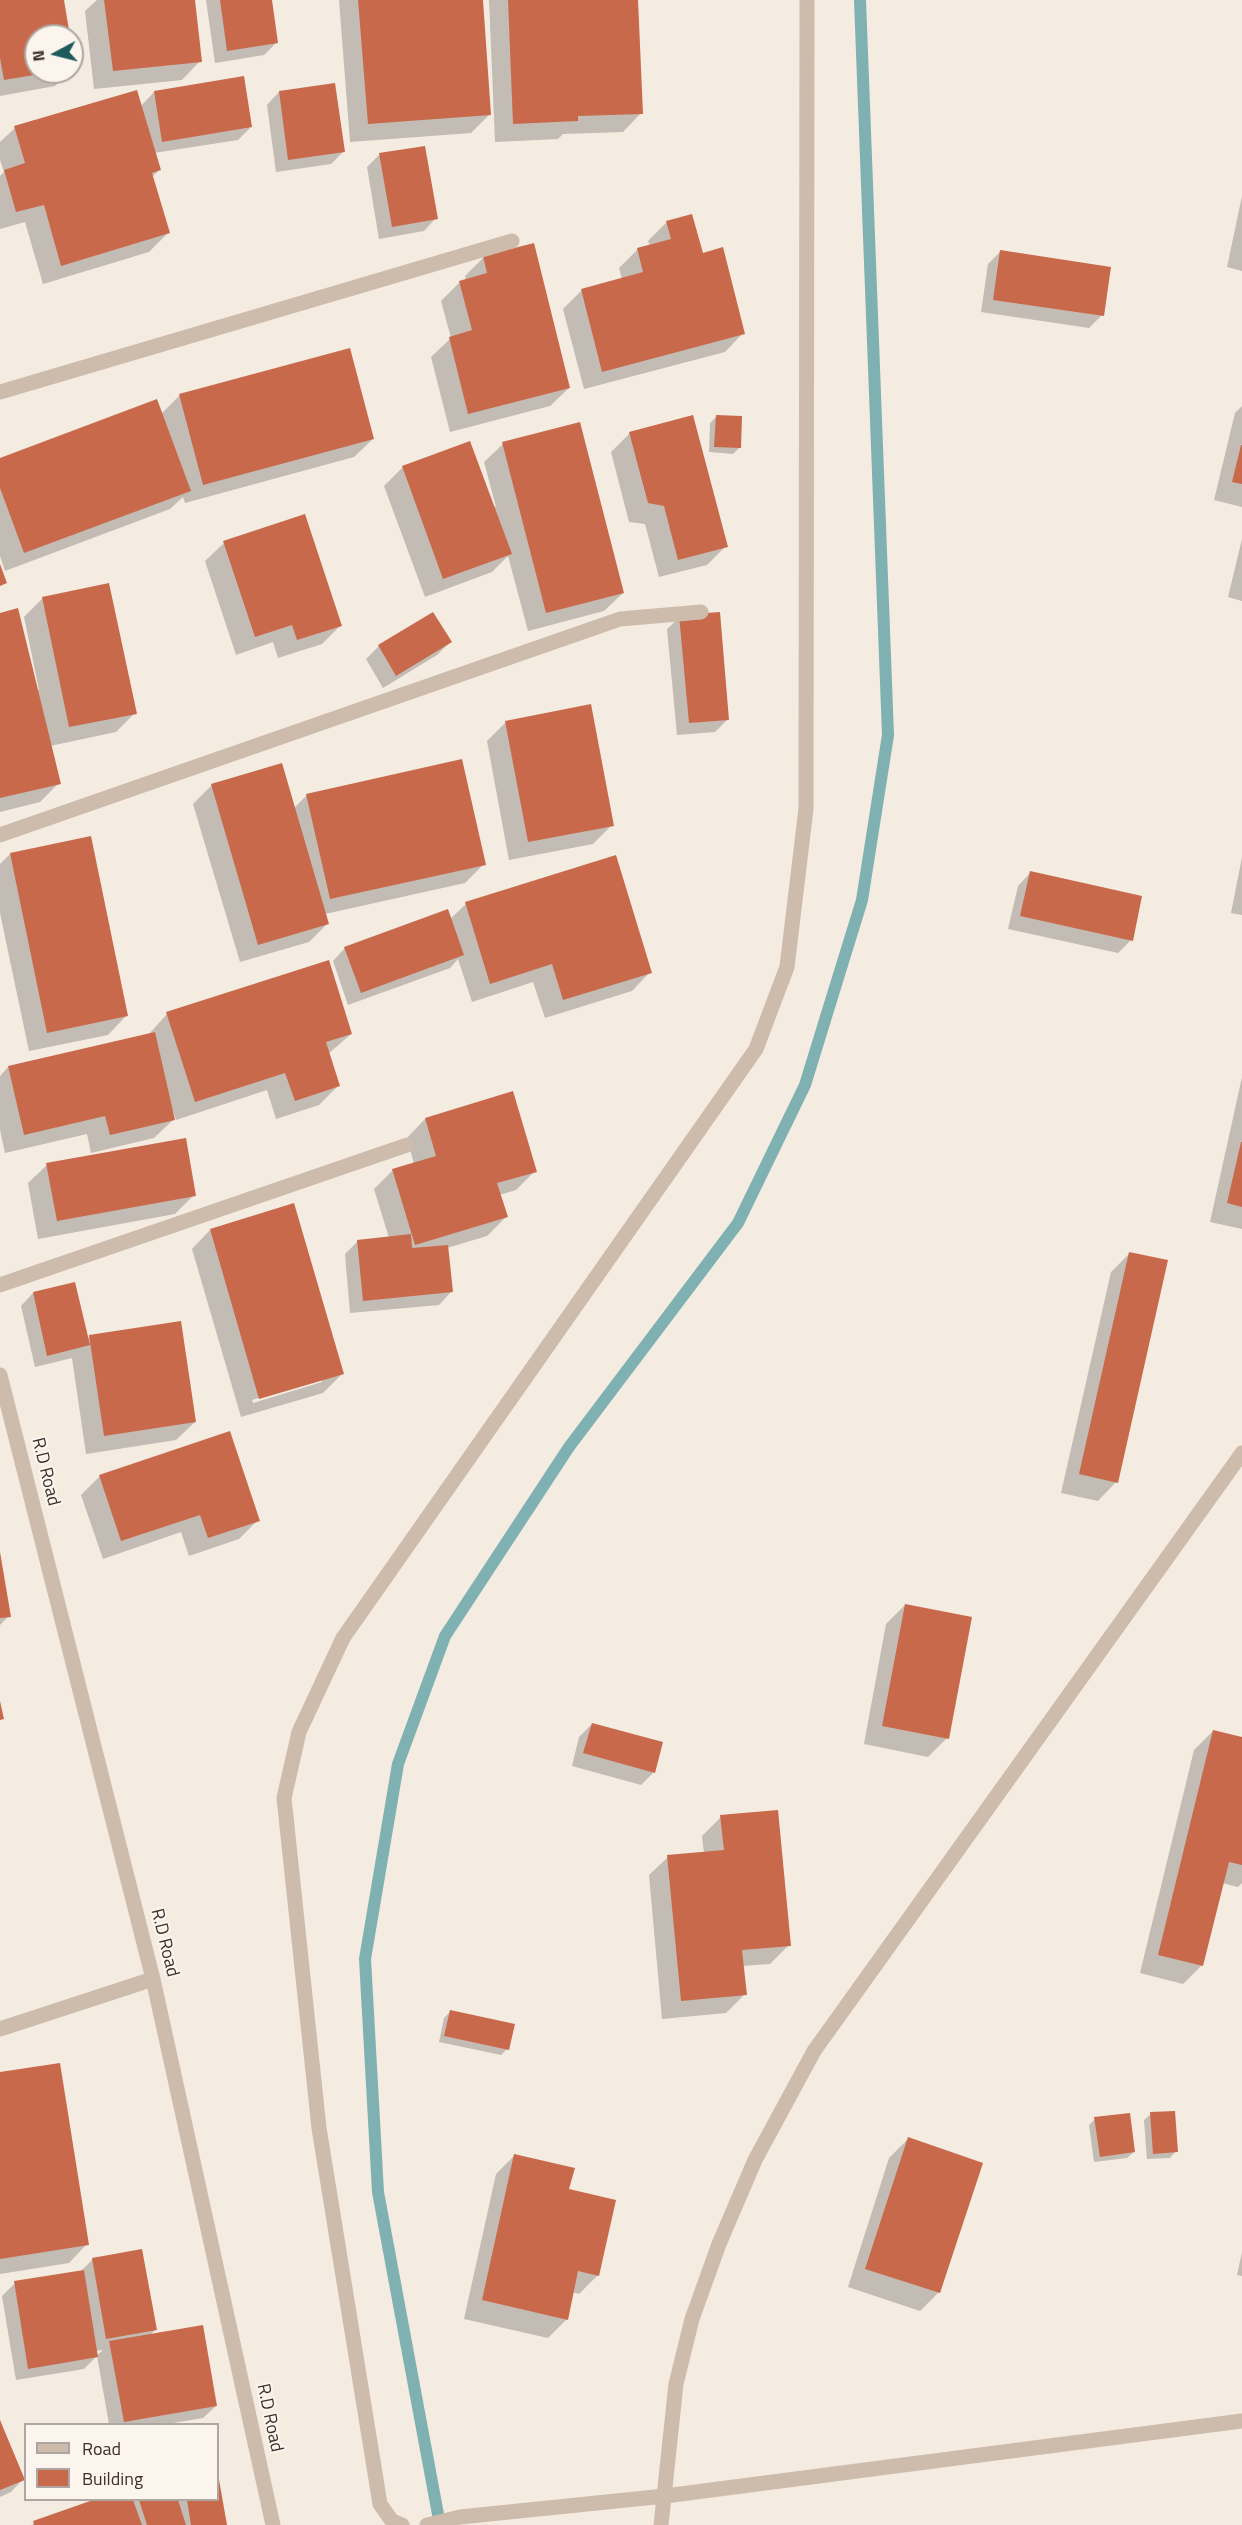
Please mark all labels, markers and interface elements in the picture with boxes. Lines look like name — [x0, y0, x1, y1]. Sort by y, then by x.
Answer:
north arrow — [24, 24, 84, 84]
text: N — [26, 49, 51, 63]
street label: R.D Road — [26, 1436, 64, 1508]
street label: R.D Road — [145, 1907, 183, 1979]
street label: R.D Road — [251, 2382, 287, 2454]
legend — [24, 2423, 219, 2501]
text: Road — [82, 2435, 121, 2462]
text: Building — [82, 2465, 143, 2492]

